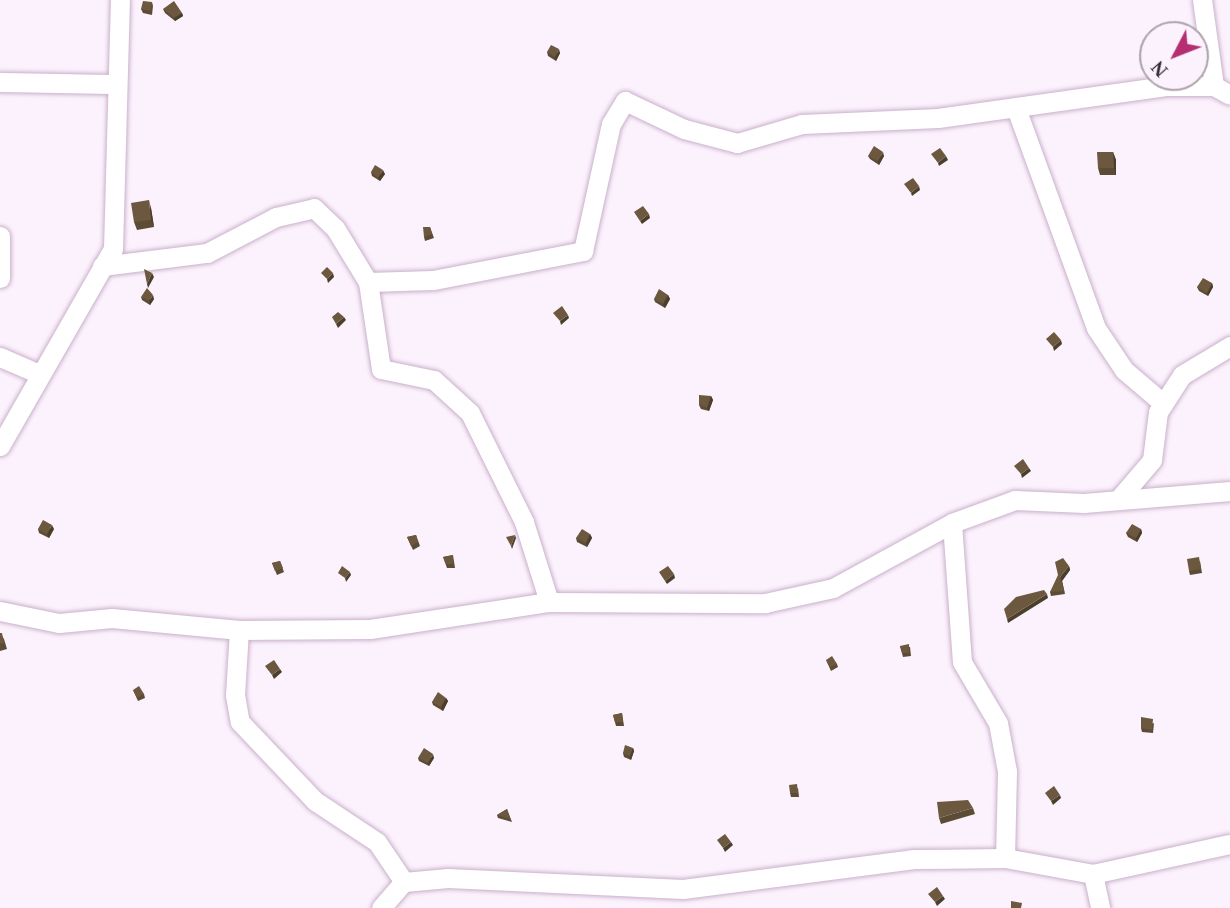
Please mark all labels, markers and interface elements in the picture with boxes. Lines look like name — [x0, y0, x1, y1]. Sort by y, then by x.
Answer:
north arrow — [1139, 21, 1209, 91]
text: N — [1147, 57, 1172, 81]

